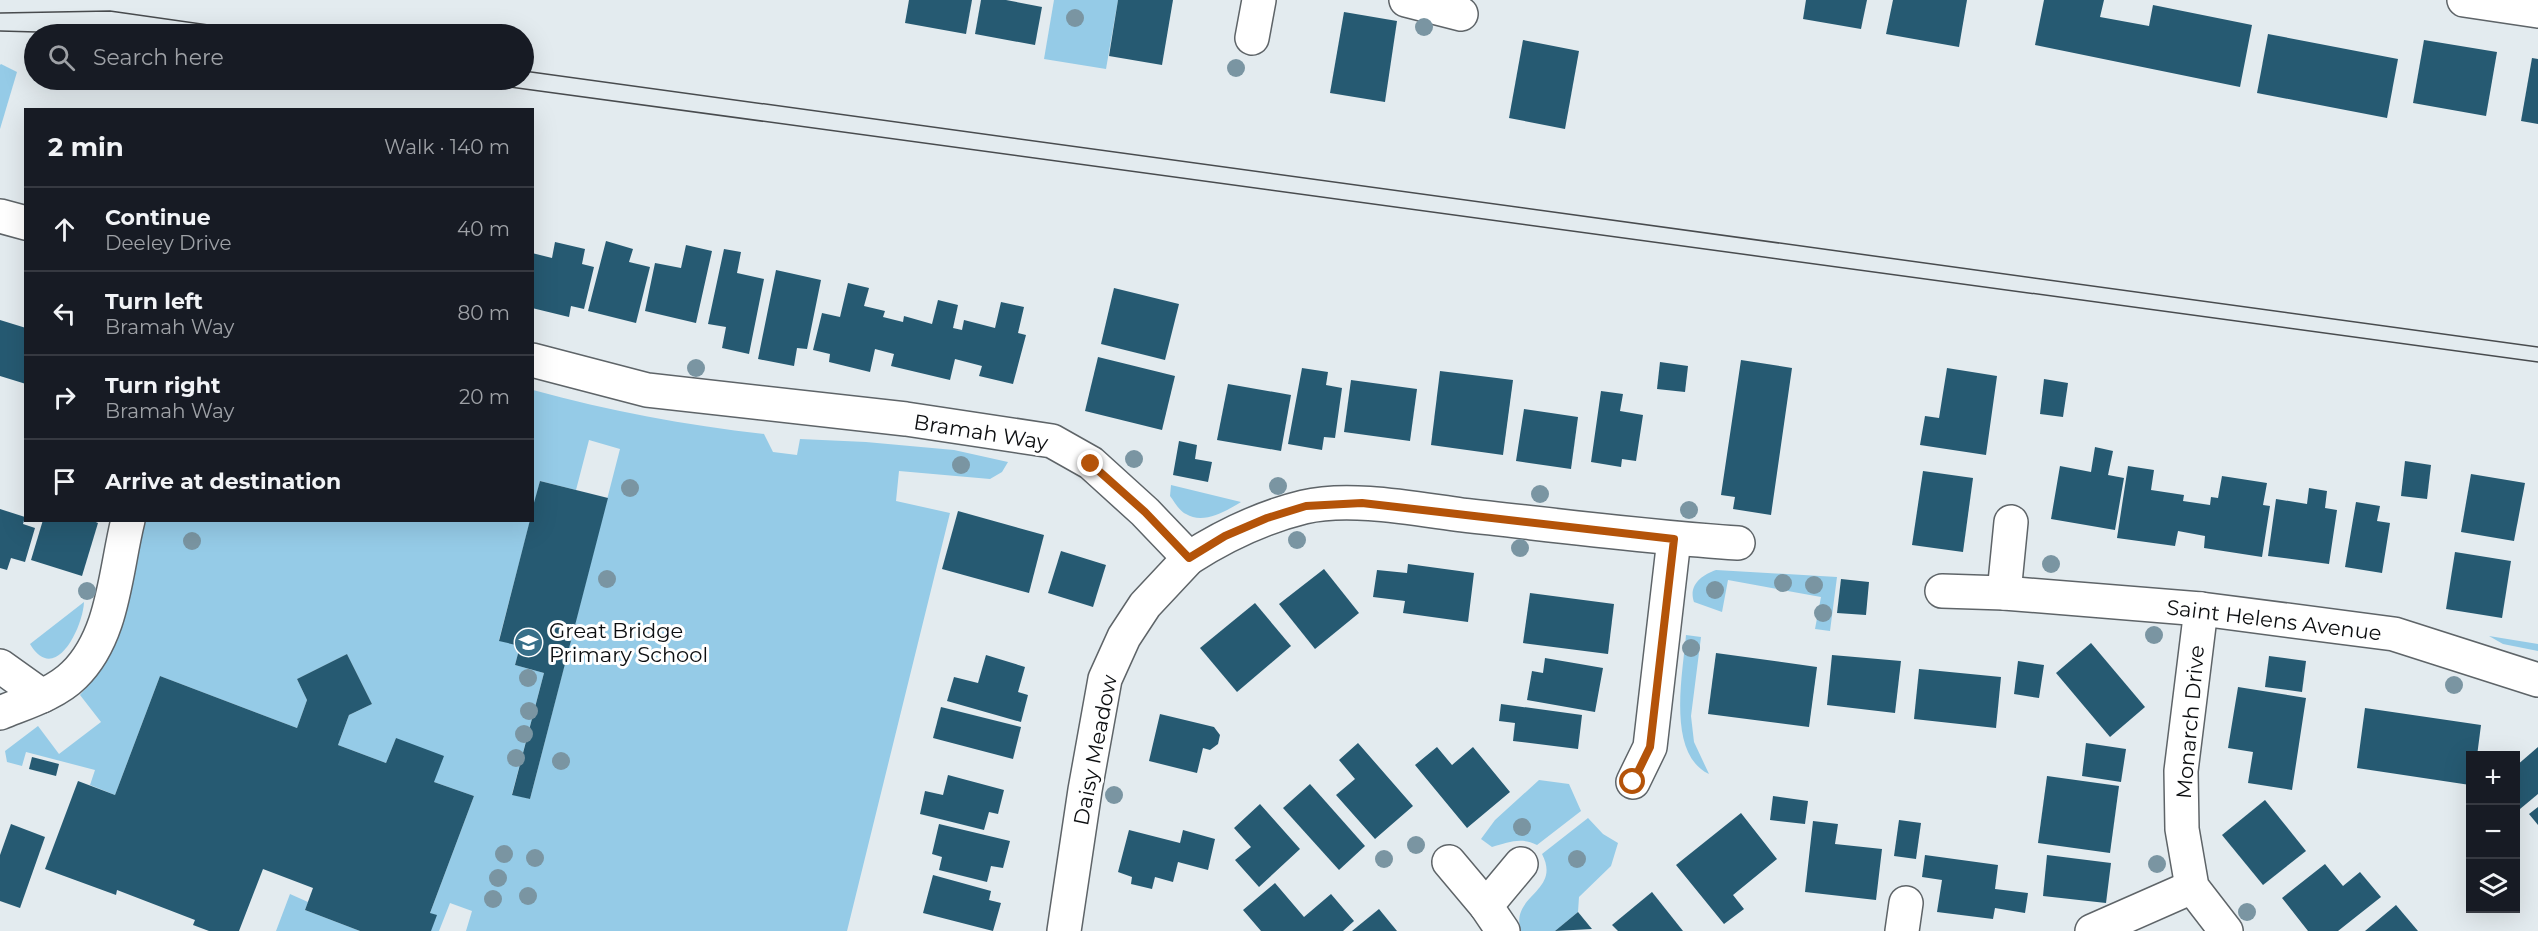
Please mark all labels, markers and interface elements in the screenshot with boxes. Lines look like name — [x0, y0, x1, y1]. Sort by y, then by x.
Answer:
search box — [24, 24, 534, 90]
icon: search — [45, 41, 78, 74]
text: Search here — [93, 44, 224, 71]
text: 2 min — [48, 131, 124, 163]
text: Walk · 140 m — [384, 135, 510, 159]
text: Continue — [105, 204, 211, 231]
icon: ahead — [48, 213, 81, 246]
text: 40 m — [457, 217, 510, 241]
text: Deeley Drive — [105, 231, 231, 255]
text: Turn left — [105, 288, 203, 315]
icon: left — [48, 297, 81, 330]
text: 80 m — [458, 301, 510, 325]
text: Bramah Way — [105, 315, 234, 339]
text: Turn right — [105, 372, 220, 399]
icon: right — [48, 381, 81, 414]
text: 20 m — [459, 385, 510, 409]
text: Bramah Way — [105, 399, 234, 423]
street label: Bramah Way — [912, 409, 1051, 455]
route end — [1077, 450, 1103, 476]
icon: arrive — [48, 465, 81, 498]
text: Arrive at destination — [105, 468, 341, 495]
street label: Saint Helens Avenue — [2165, 594, 2383, 646]
place label: Great Bridge Primary School — [549, 618, 708, 667]
school or university icon: Great Bridge Primary School — [512, 626, 544, 658]
street label: Monarch Drive — [2171, 644, 2209, 800]
street label: Daisy Meadow — [1068, 672, 1122, 827]
map controls — [2466, 751, 2520, 913]
button: + — [2466, 751, 2520, 805]
route start — [1619, 768, 1645, 794]
button: − — [2466, 805, 2520, 859]
button: layers — [2466, 859, 2520, 913]

